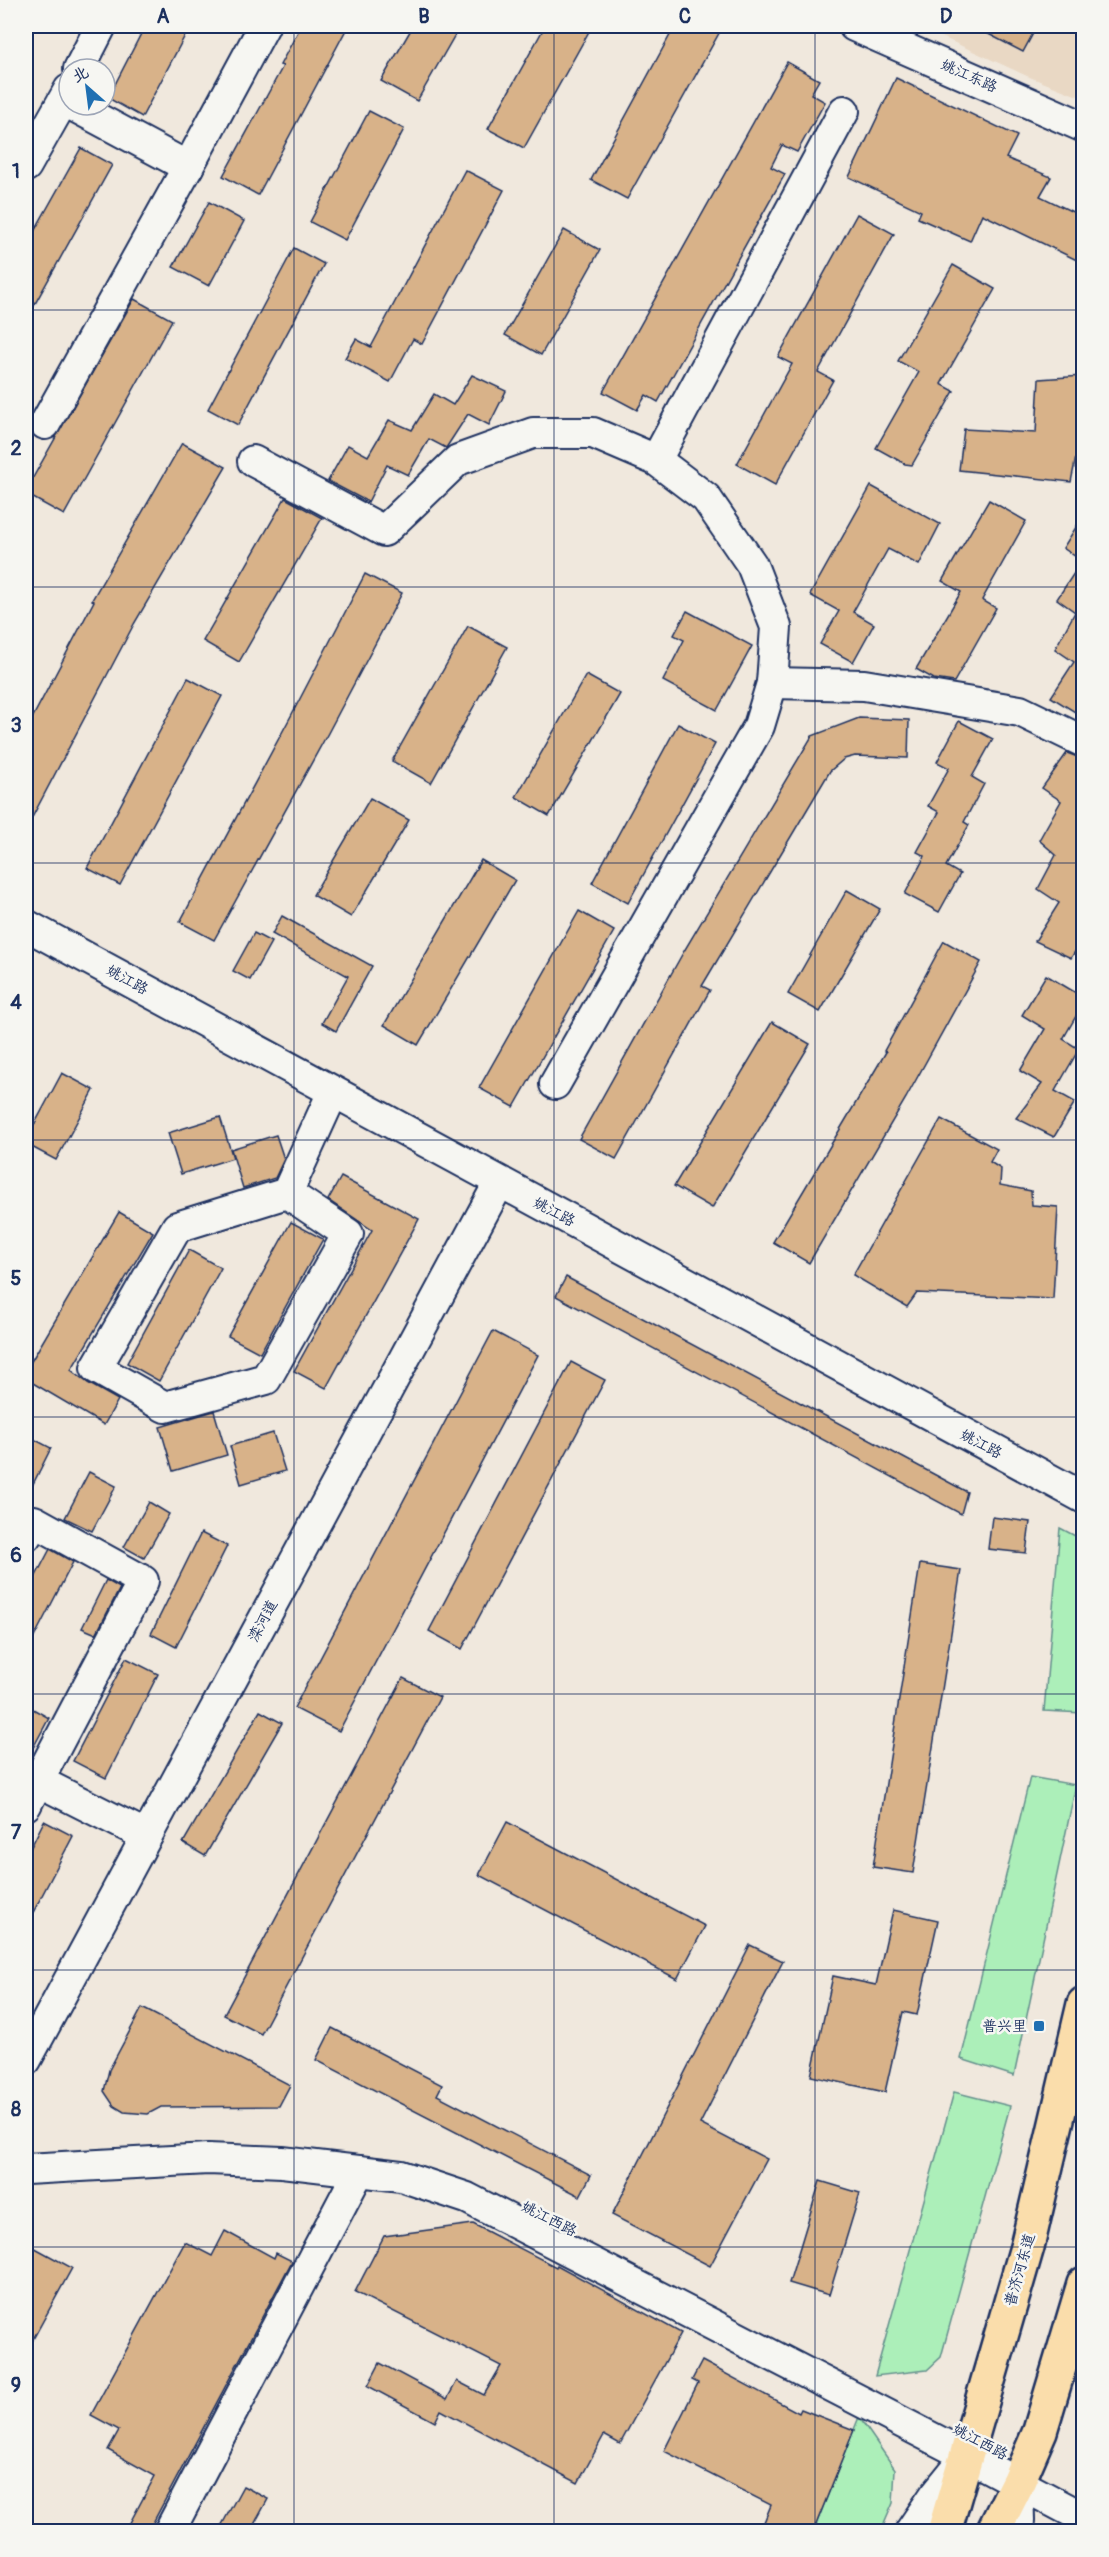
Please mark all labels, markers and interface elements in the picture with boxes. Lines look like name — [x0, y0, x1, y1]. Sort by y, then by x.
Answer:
text: A — [157, 4, 170, 29]
text: B — [418, 4, 430, 29]
text: C — [679, 4, 691, 29]
text: D — [940, 4, 953, 29]
street label: 姚江东路 — [938, 55, 1000, 97]
north arrow — [57, 57, 117, 117]
text: 北 — [69, 62, 92, 87]
text: 1 — [12, 159, 20, 184]
text: 2 — [10, 436, 22, 461]
text: 3 — [10, 713, 22, 738]
street label: 姚江路 — [103, 961, 151, 999]
text: 4 — [10, 990, 22, 1015]
street label: 姚江路 — [530, 1193, 578, 1231]
text: 5 — [11, 1266, 22, 1291]
street label: 姚江路 — [957, 1425, 1005, 1463]
text: 6 — [10, 1543, 22, 1568]
street label: 滦河道 — [244, 1597, 282, 1645]
text: 7 — [11, 1820, 22, 1845]
place label: 普兴里 — [982, 2017, 1027, 2036]
marker: 普兴里 — [1032, 2019, 1046, 2033]
text: 8 — [11, 2097, 21, 2122]
street label: 姚江西路 — [518, 2197, 580, 2241]
street label: 普济河东道 — [1001, 2231, 1039, 2309]
text: 9 — [11, 2373, 21, 2398]
street label: 姚江西路 — [949, 2420, 1011, 2464]

